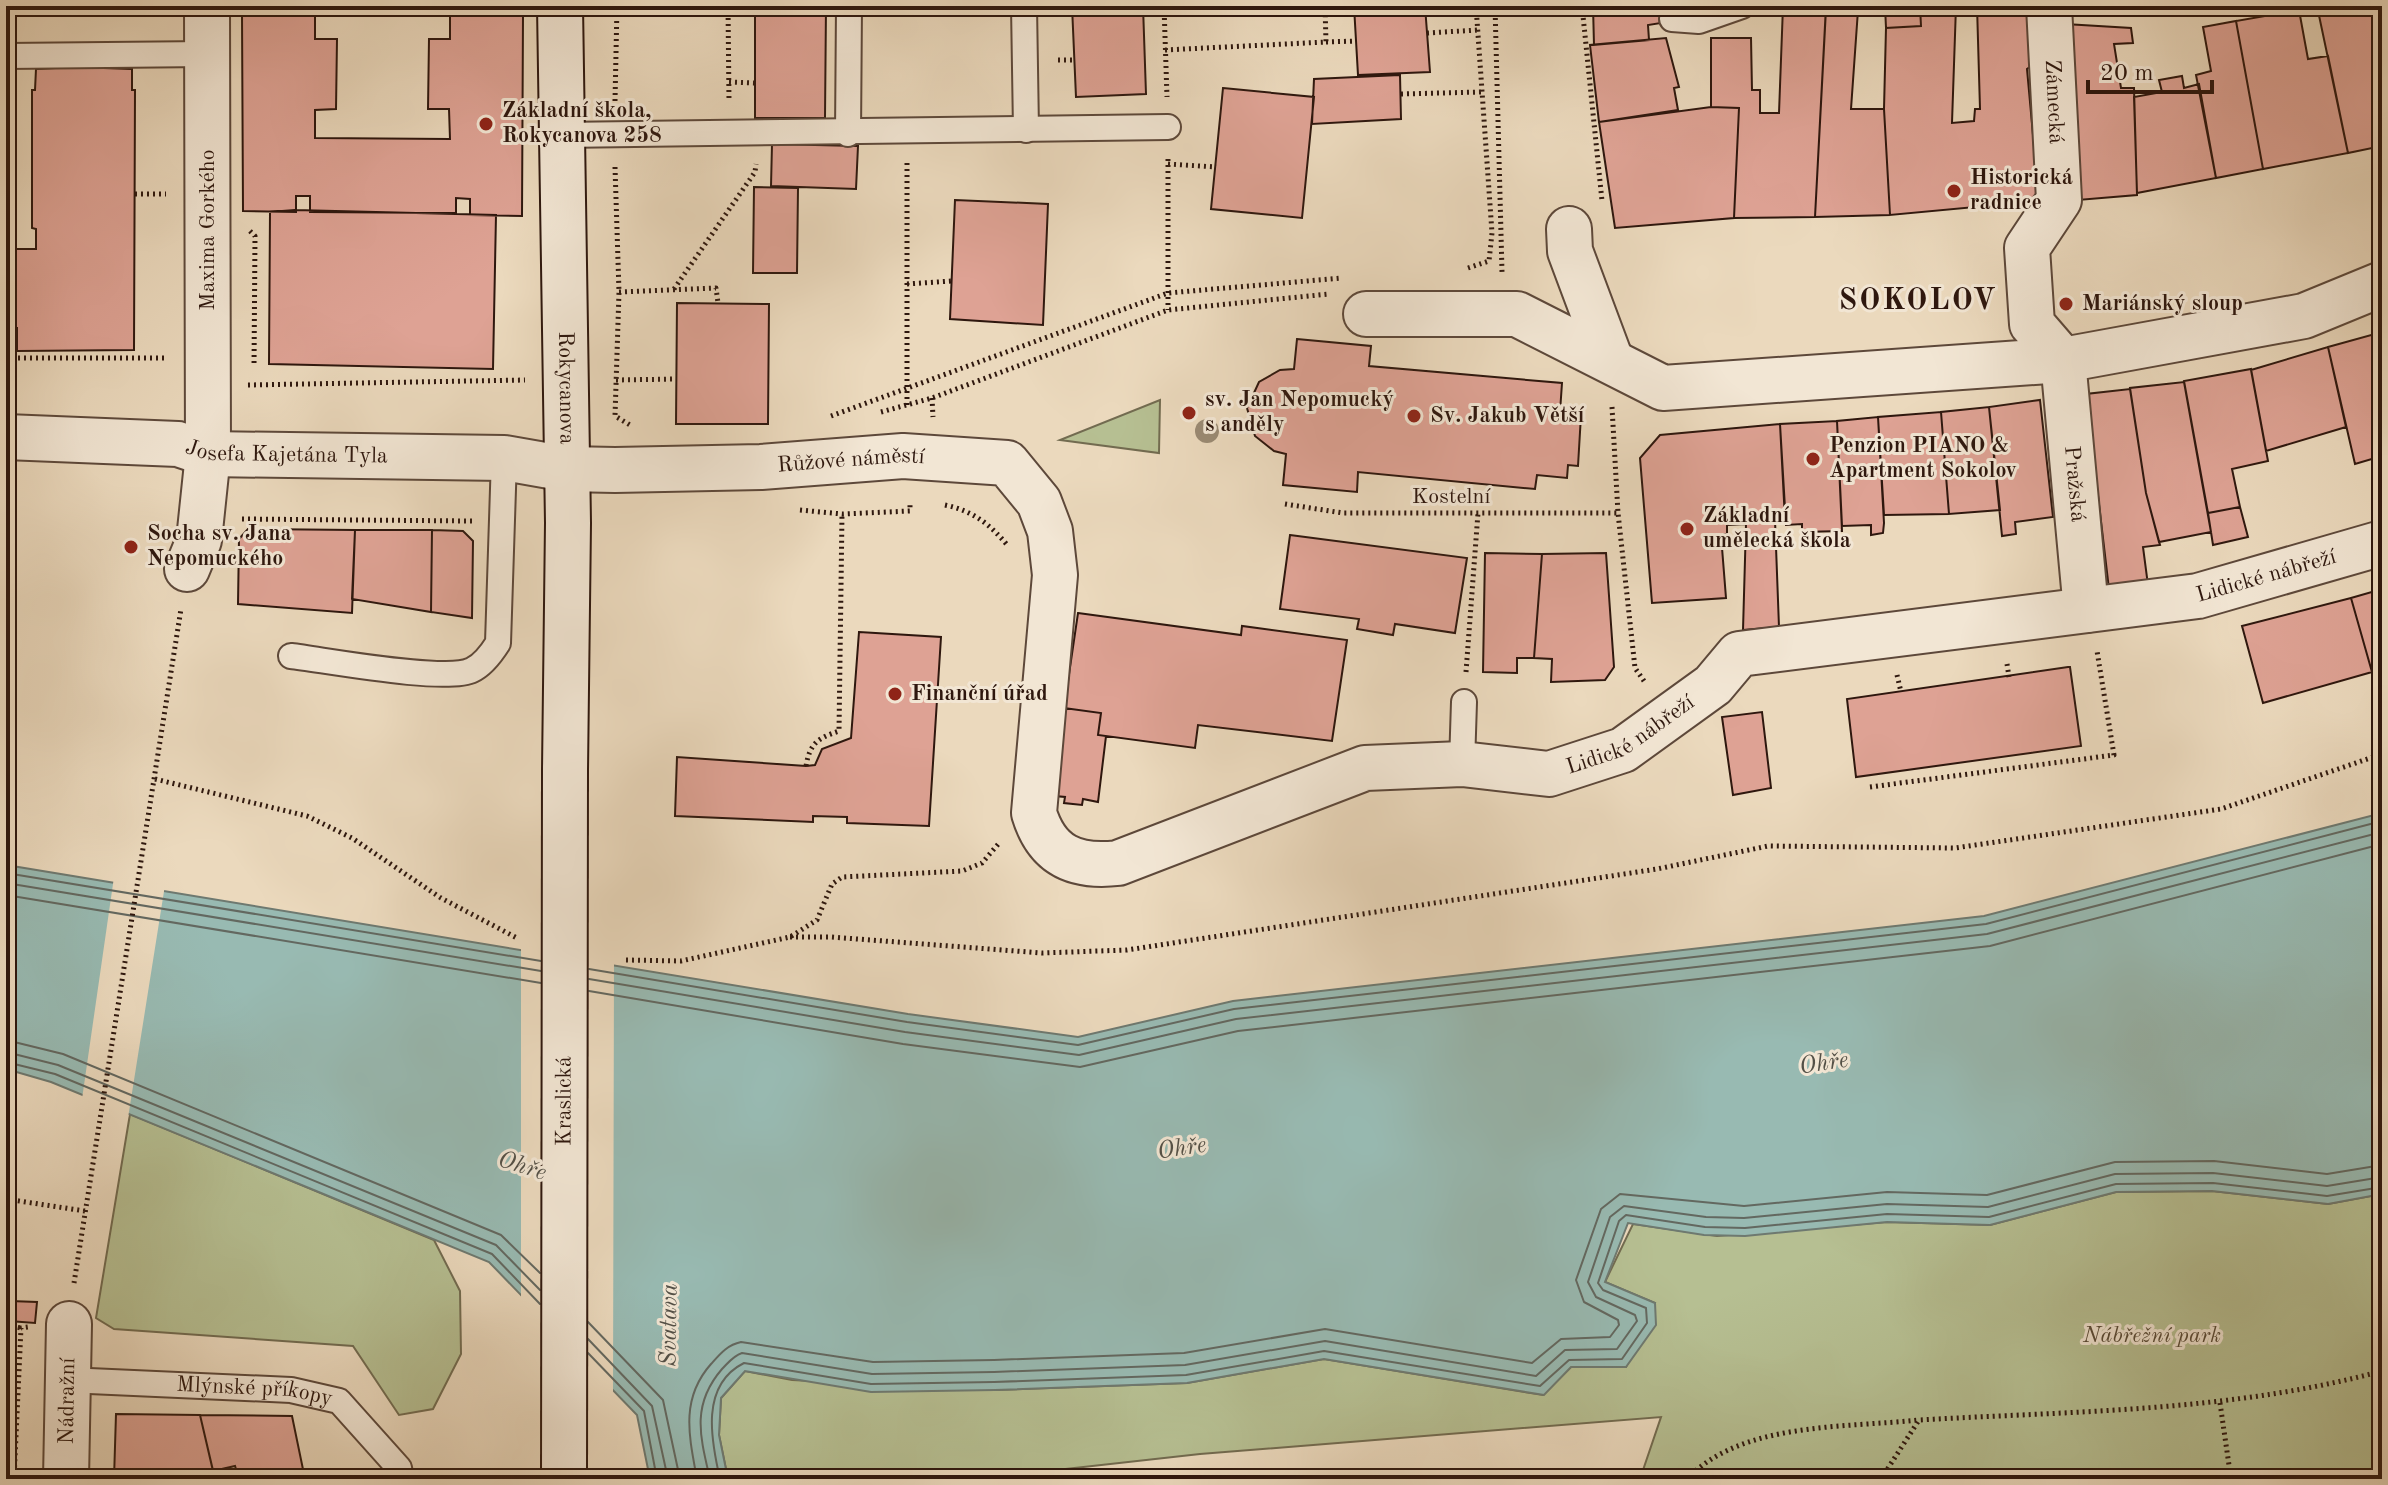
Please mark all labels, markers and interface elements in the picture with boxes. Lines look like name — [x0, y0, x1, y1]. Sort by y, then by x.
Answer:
scale bar — [2088, 44, 2212, 94]
street label: Zámecká — [2041, 59, 2067, 145]
text: 20 m — [2100, 62, 2154, 86]
place label: Základní škola, Rokycanova 258 — [502, 100, 662, 147]
marker: Základní škola, Rokycanova 258 — [477, 115, 495, 133]
street label: Maxima Gorkého — [197, 149, 219, 311]
place label: Historická radnice — [1970, 167, 2073, 214]
marker: Historická radnice — [1945, 182, 1963, 200]
district label: SOKOLOV — [1838, 286, 1998, 316]
place label: Mariánský sloup — [2082, 293, 2243, 315]
marker: Mariánský sloup — [2057, 295, 2075, 313]
street label: Rokycanova — [554, 331, 578, 445]
place label: sv. Jan Nepomucký s anděly — [1205, 389, 1394, 436]
marker: sv. Jan Nepomucký s anděly — [1180, 404, 1198, 422]
place label: Sv. Jakub Větší — [1430, 405, 1585, 427]
marker: Sv. Jakub Větší — [1405, 407, 1423, 425]
place label: Penzion PIANO & Apartment Sokolov — [1829, 435, 2017, 482]
street label: Josefa Kajetána Tyla — [182, 436, 388, 467]
street label: Růžové náměstí — [776, 445, 926, 477]
street label: Pražská — [2060, 445, 2089, 523]
marker: Penzion PIANO & Apartment Sokolov — [1804, 450, 1822, 468]
street label: Kostelní — [1412, 486, 1491, 508]
place label: Základní umělecká škola — [1703, 505, 1851, 552]
marker: Základní umělecká škola — [1678, 520, 1696, 538]
place label: Socha sv. Jana Nepomuckého — [147, 523, 292, 570]
marker: Socha sv. Jana Nepomuckého — [122, 538, 140, 556]
street label: Lidické nábřeží — [2194, 546, 2340, 607]
place label: Finanční úřad — [911, 683, 1048, 705]
marker: Finanční úřad — [886, 685, 904, 703]
street label: Lidické nábřeží — [1563, 691, 1699, 779]
water label: Ohře — [1798, 1049, 1850, 1079]
street label: Kraslická — [553, 1056, 576, 1146]
water label: Ohře — [1156, 1134, 1208, 1164]
water label: Ohře — [495, 1148, 549, 1186]
water label: Svatava — [657, 1283, 683, 1367]
park label: Nábřežní park — [2082, 1325, 2221, 1347]
street label: Nádražní — [56, 1356, 79, 1445]
street label: Mlýnské příkopy — [176, 1374, 335, 1410]

